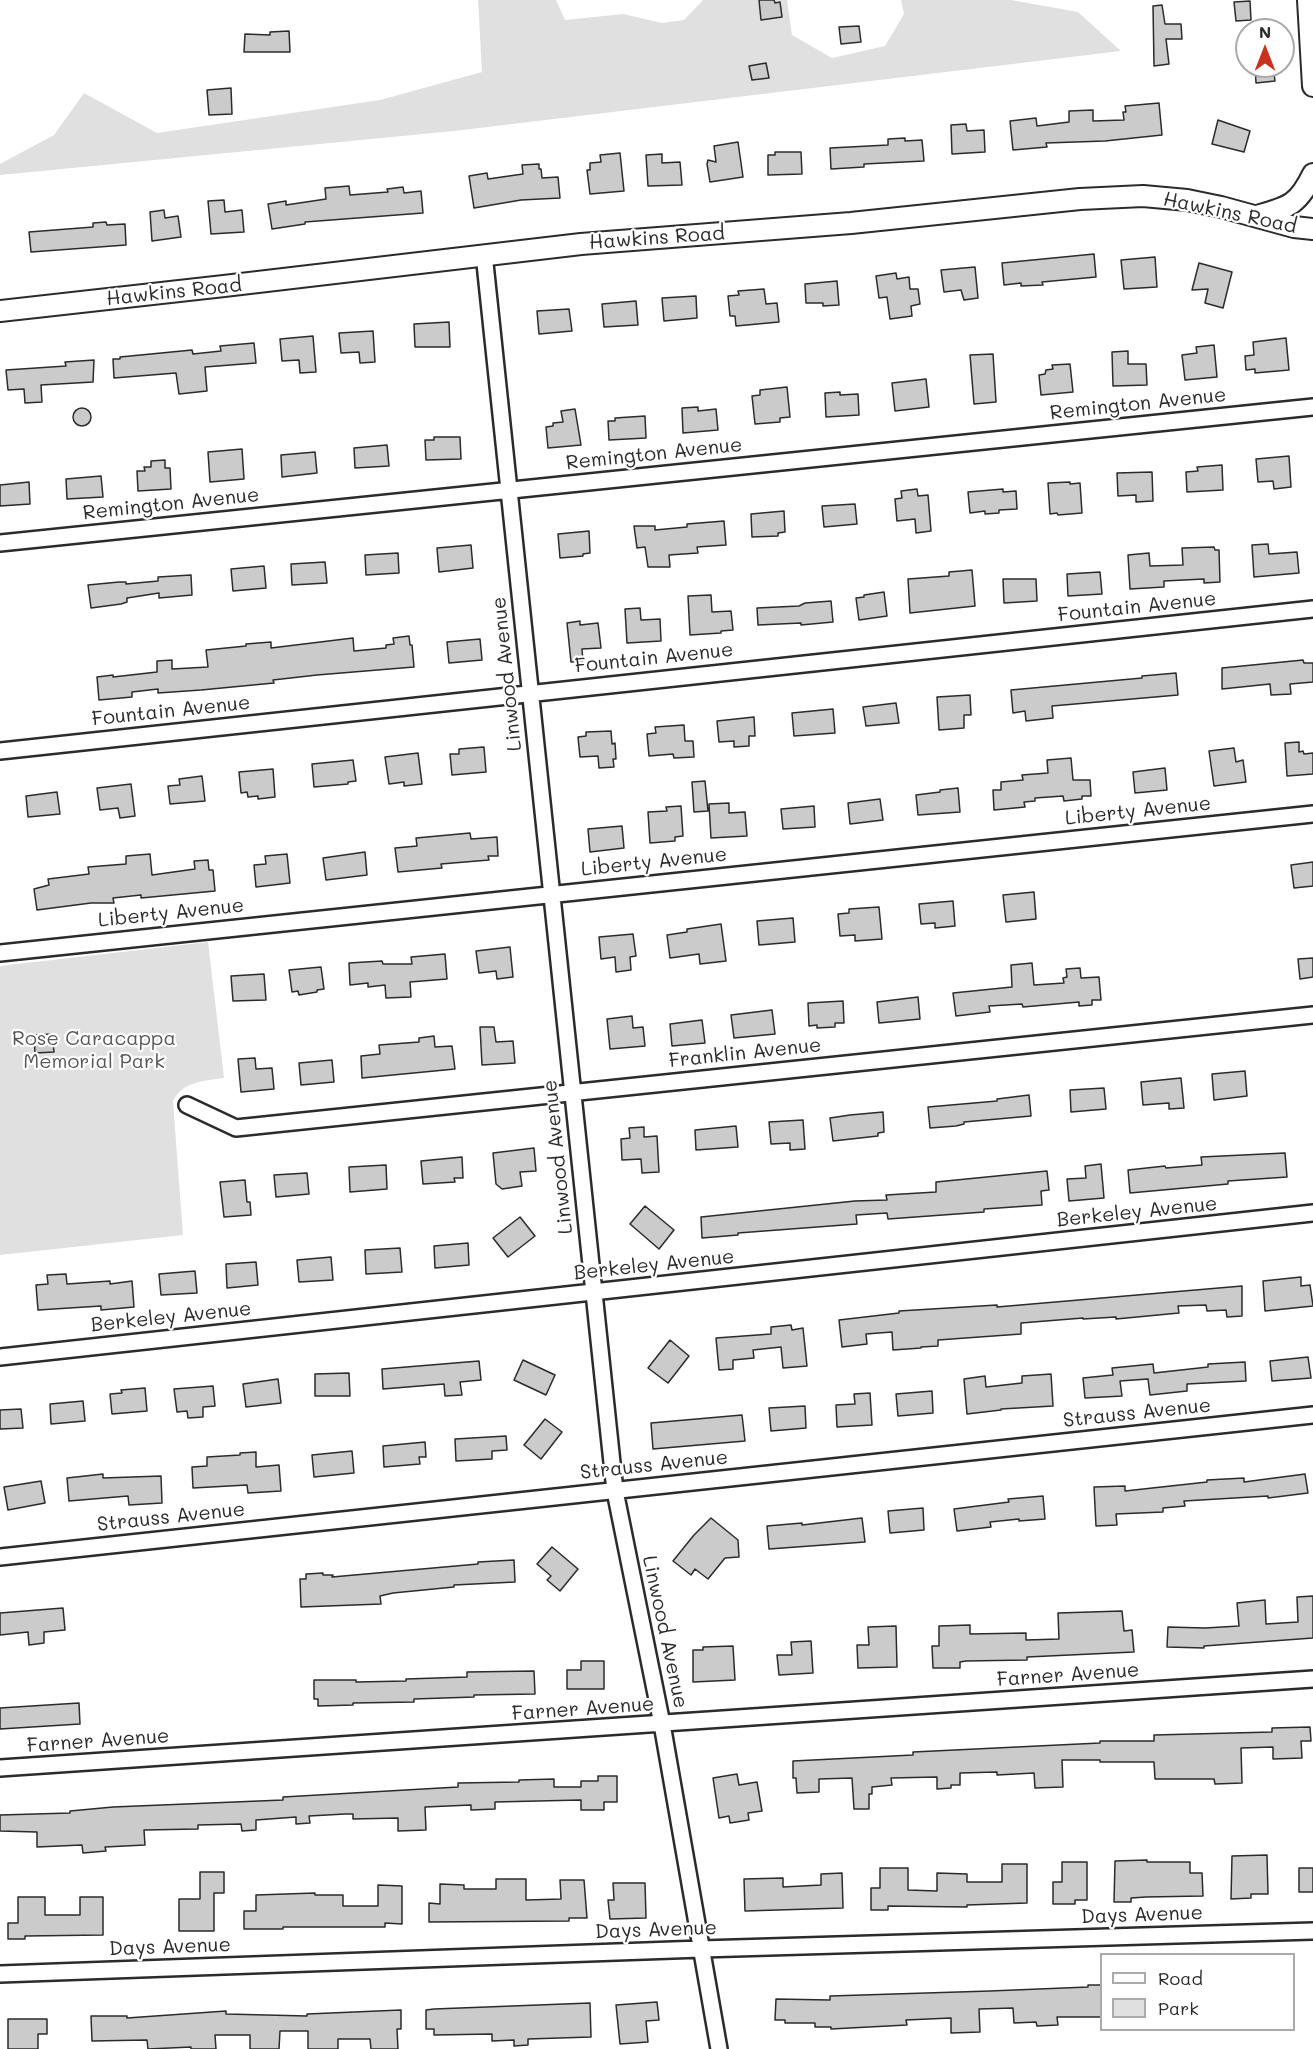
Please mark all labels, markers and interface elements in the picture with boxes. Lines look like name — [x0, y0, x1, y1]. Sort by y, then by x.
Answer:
north arrow — [1235, 18, 1295, 78]
text: N — [1259, 21, 1271, 42]
street label: Hawkins Road — [1161, 187, 1299, 239]
street label: Hawkins Road — [588, 221, 726, 255]
street label: Hawkins Road — [105, 273, 243, 311]
street label: Remington Avenue — [1049, 383, 1227, 425]
street label: Remington Avenue — [565, 433, 743, 475]
street label: Remington Avenue — [82, 483, 260, 525]
street label: Fountain Avenue — [1057, 587, 1217, 627]
street label: Linwood Avenue — [487, 596, 527, 752]
street label: Fountain Avenue — [574, 638, 734, 678]
street label: Fountain Avenue — [91, 691, 251, 731]
street label: Liberty Avenue — [1064, 791, 1212, 831]
street label: Liberty Avenue — [580, 842, 728, 882]
street label: Liberty Avenue — [97, 893, 245, 933]
park label: Rose Caracappa Memorial Park — [12, 1027, 176, 1074]
street label: Franklin Avenue — [668, 1033, 822, 1073]
street label: Linwood Avenue — [538, 1079, 578, 1235]
street label: Berkeley Avenue — [1056, 1192, 1218, 1232]
street label: Berkeley Avenue — [573, 1245, 735, 1285]
street label: Berkeley Avenue — [90, 1297, 252, 1337]
street label: Strauss Avenue — [1062, 1393, 1212, 1433]
street label: Strauss Avenue — [579, 1445, 729, 1485]
street label: Strauss Avenue — [96, 1497, 246, 1537]
street label: Linwood Avenue — [637, 1554, 693, 1710]
street label: Farner Avenue — [996, 1658, 1140, 1692]
street label: Farner Avenue — [511, 1692, 655, 1726]
street label: Farner Avenue — [26, 1724, 170, 1758]
street label: Days Avenue — [1081, 1901, 1203, 1929]
street label: Days Avenue — [595, 1916, 717, 1944]
street label: Days Avenue — [109, 1933, 231, 1961]
legend — [1100, 1953, 1295, 2031]
text: Road — [1158, 1966, 1203, 1990]
text: Park — [1158, 1996, 1199, 2020]

